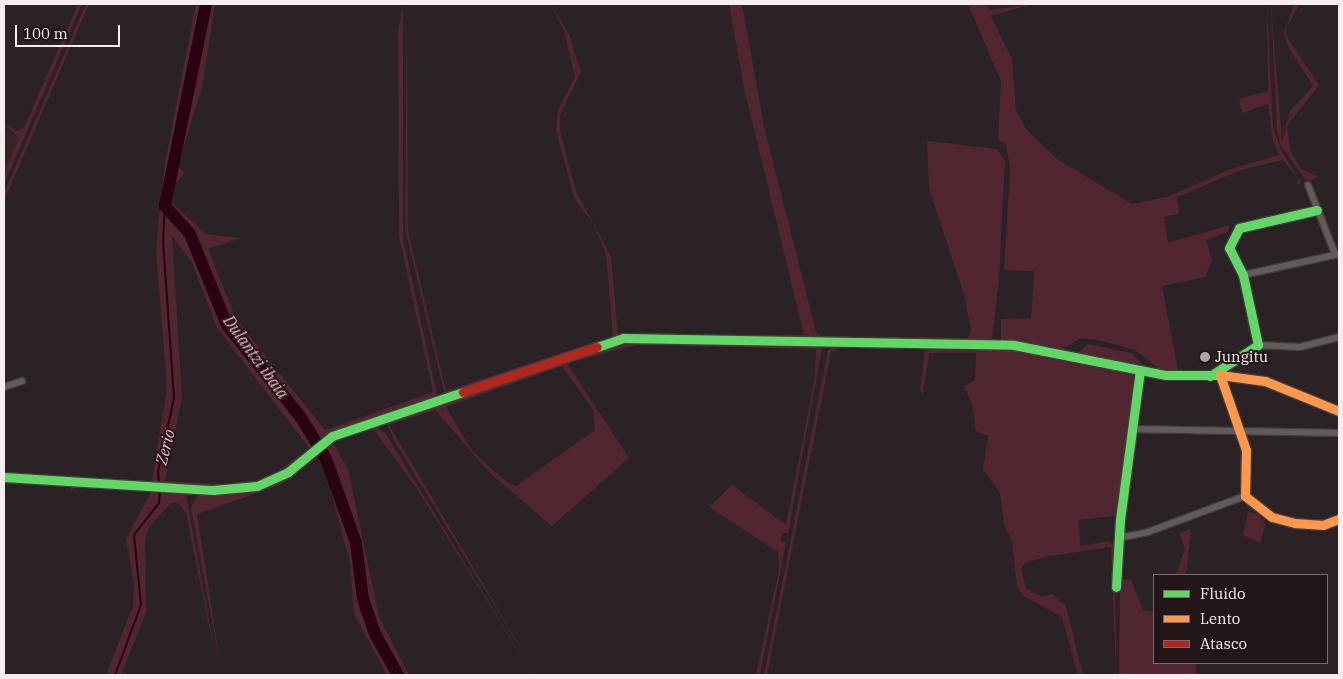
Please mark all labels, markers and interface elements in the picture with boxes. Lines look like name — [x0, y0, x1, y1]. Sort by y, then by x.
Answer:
scale bar — [18, 15, 122, 47]
text: 100 m — [23, 24, 68, 43]
water label: Dulantzi ibaia — [219, 312, 293, 402]
place label: Jungitu — [1215, 348, 1268, 366]
marker: Jungitu — [1199, 351, 1211, 363]
water label: Zerio — [151, 427, 179, 467]
legend — [1153, 574, 1328, 664]
text: Fluido — [1200, 584, 1245, 603]
text: Lento — [1200, 609, 1240, 628]
text: Atasco — [1200, 634, 1247, 653]

